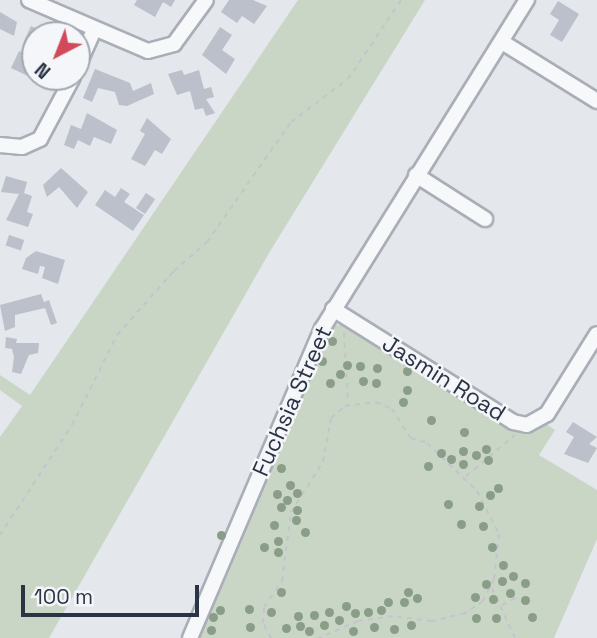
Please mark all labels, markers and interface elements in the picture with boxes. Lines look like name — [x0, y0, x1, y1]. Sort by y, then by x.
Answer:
north arrow — [21, 21, 91, 91]
text: N — [30, 57, 56, 84]
street label: Fuchsia Street — [247, 322, 337, 480]
street label: Jasmin Road — [377, 329, 511, 427]
scale bar — [24, 572, 203, 616]
text: 100 m — [34, 583, 93, 610]

